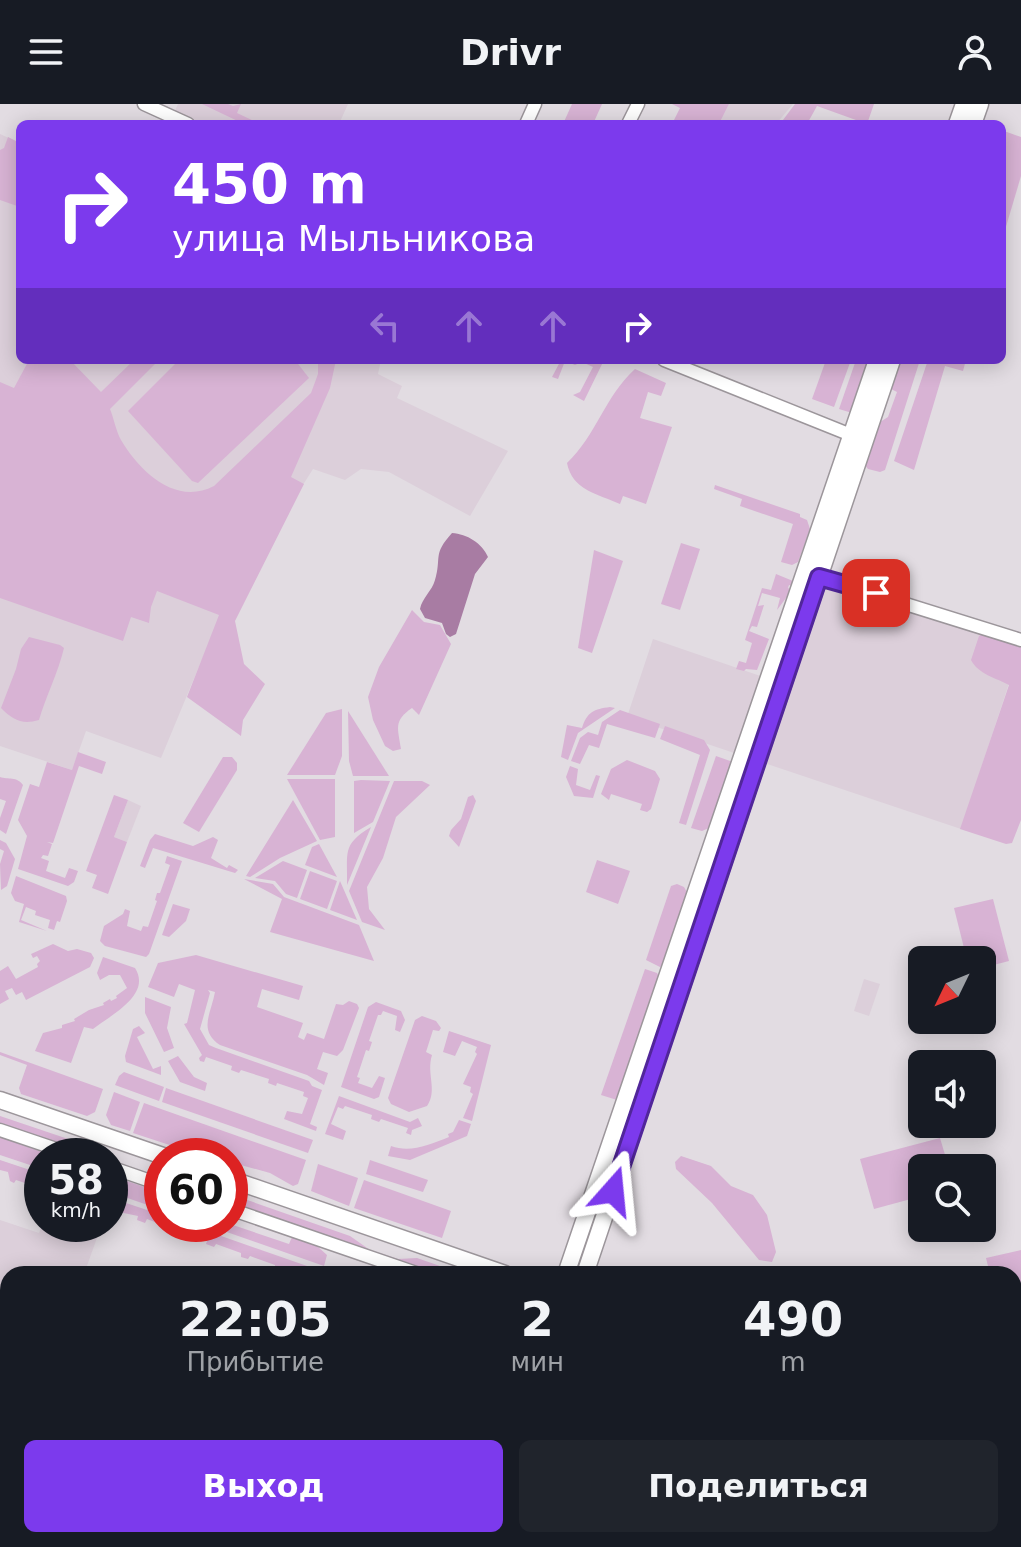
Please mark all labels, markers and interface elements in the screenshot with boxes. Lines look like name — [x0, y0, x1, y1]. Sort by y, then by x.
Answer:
icon: menu — [24, 30, 68, 74]
icon: person — [953, 30, 997, 74]
text: Drivr — [460, 32, 561, 73]
text: 450 m — [172, 151, 367, 216]
icon: right — [40, 152, 144, 256]
text: улица Мыльникова — [172, 218, 535, 259]
icon: left — [363, 304, 407, 348]
icon: ahead — [447, 304, 491, 348]
icon: ahead — [531, 304, 575, 348]
icon: right — [615, 304, 659, 348]
pin — [842, 559, 910, 627]
icon: arrive — [854, 571, 898, 615]
north arrow — [908, 946, 996, 1034]
map controls — [908, 946, 996, 1242]
button: sound — [908, 1050, 996, 1138]
speed limit sign: 60 — [144, 1138, 248, 1242]
position arrow — [571, 1149, 655, 1233]
button: search — [908, 1154, 996, 1242]
text: 58 — [48, 1157, 104, 1203]
text: km/h — [51, 1198, 101, 1222]
text: 22:05 — [179, 1291, 332, 1347]
text: 2 — [521, 1291, 554, 1347]
text: 490 — [743, 1291, 843, 1347]
text: Прибытие — [186, 1347, 324, 1377]
text: мин — [511, 1347, 564, 1377]
text: m — [780, 1347, 806, 1377]
button: Выход — [24, 1440, 503, 1532]
button: Поделиться — [519, 1440, 998, 1532]

